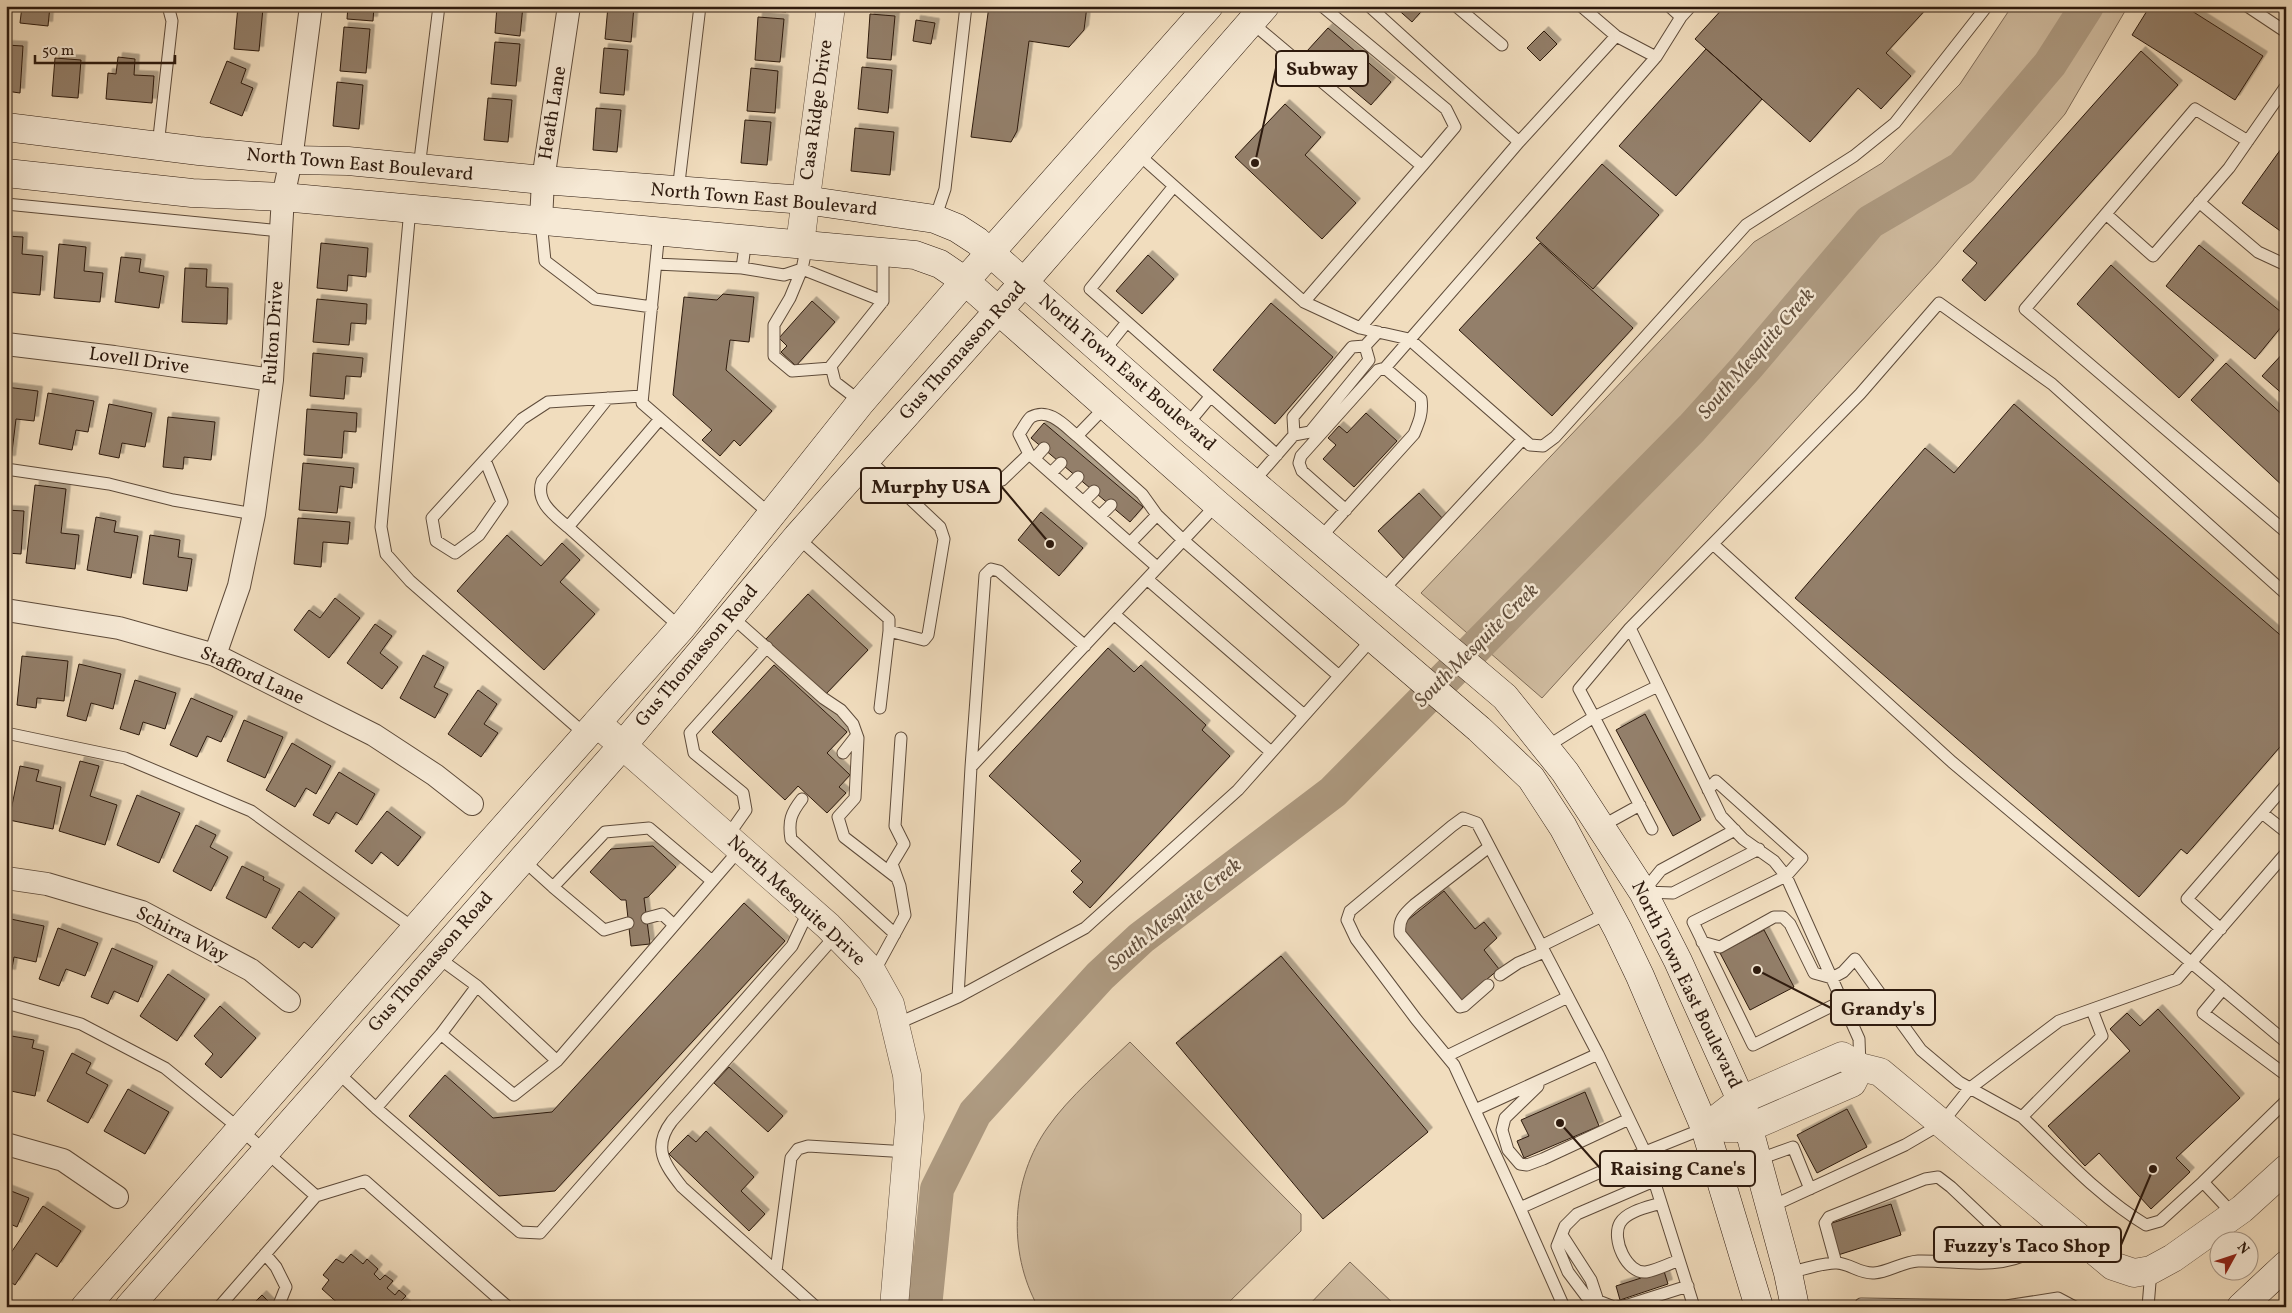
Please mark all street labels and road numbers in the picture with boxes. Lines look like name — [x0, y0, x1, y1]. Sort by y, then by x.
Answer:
street label: Casa Ridge Drive — [794, 38, 840, 182]
street label: Heath Lane — [533, 64, 573, 162]
street label: North Town East Boulevard — [245, 142, 475, 188]
street label: North Town East Boulevard — [649, 177, 879, 223]
street label: Gus Thomasson Road — [894, 276, 1032, 426]
street label: Fulton Drive — [257, 280, 291, 386]
street label: North Town East Boulevard — [1033, 288, 1221, 458]
street label: Lovell Drive — [87, 341, 191, 381]
street label: Gus Thomasson Road — [630, 579, 764, 733]
street label: Stafford Lane — [196, 640, 308, 712]
street label: North Mesquite Drive — [721, 830, 871, 972]
street label: North Town East Boulevard — [1624, 877, 1748, 1093]
street label: Gus Thomasson Road — [363, 886, 499, 1038]
street label: Schirra Way — [131, 900, 233, 970]

